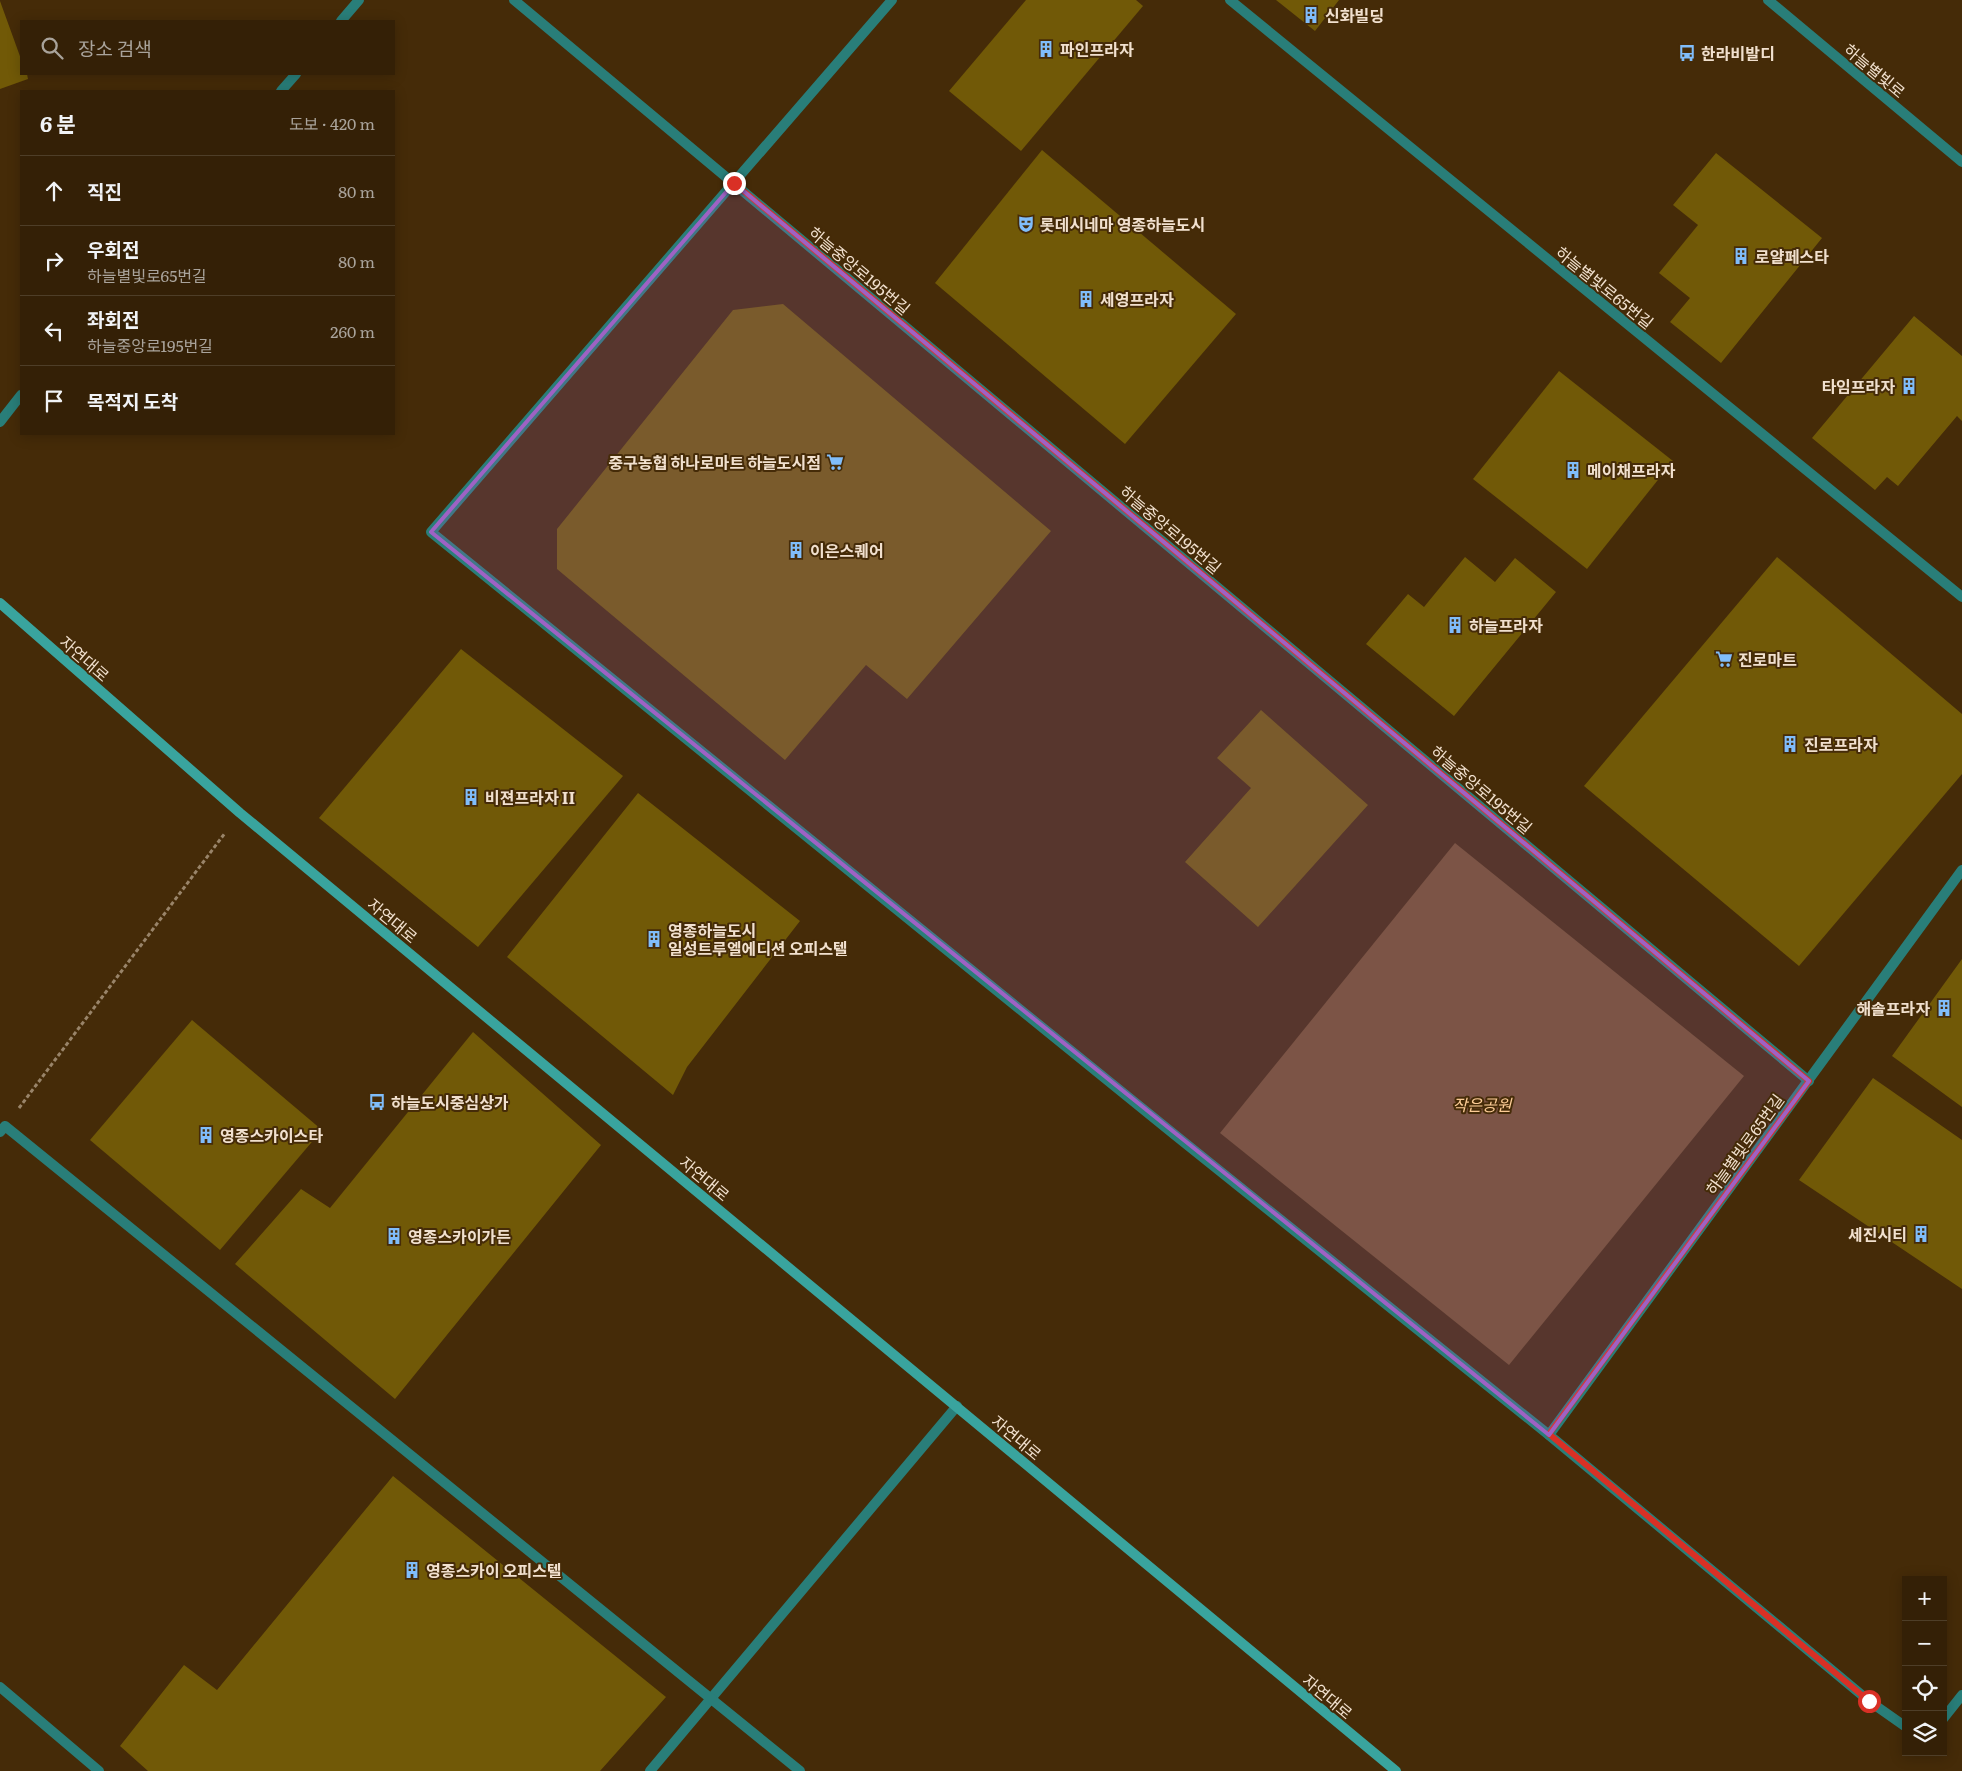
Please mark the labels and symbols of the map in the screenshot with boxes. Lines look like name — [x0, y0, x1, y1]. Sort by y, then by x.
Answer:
place label: 신화빌딩 — [1325, 3, 1384, 27]
building icon: 신화빌딩 — [1301, 5, 1321, 25]
place label: 파인프라자 — [1060, 37, 1134, 61]
street label: 하늘별빛로 — [1839, 37, 1911, 103]
building icon: 파인프라자 — [1036, 39, 1056, 59]
place label: 한라비발디 — [1701, 41, 1775, 65]
bus stop icon: 한라비발디 — [1677, 43, 1697, 63]
route end — [723, 172, 746, 195]
place label: 롯데시네마 영종하늘도시 — [1040, 212, 1205, 236]
theatre icon: 롯데시네마 영종하늘도시 — [1016, 214, 1036, 234]
street label: 하늘중앙로195번길 — [804, 220, 916, 320]
street label: 하늘별빛로65번길 — [1551, 240, 1659, 334]
place label: 로얄페스타 — [1755, 244, 1829, 268]
building icon: 로얄페스타 — [1731, 246, 1751, 266]
place label: 세영프라자 — [1100, 287, 1174, 311]
building icon: 세영프라자 — [1076, 289, 1096, 309]
place label: 타임프라자 — [1821, 374, 1895, 398]
building icon: 타임프라자 — [1899, 376, 1919, 396]
place label: 중구농협 하나로마트 하늘도시점 — [609, 450, 821, 474]
supermarket icon: 중구농협 하나로마트 하늘도시점 — [825, 452, 845, 472]
place label: 메이채프라자 — [1587, 458, 1676, 482]
building icon: 메이채프라자 — [1563, 460, 1583, 480]
street label: 하늘중앙로195번길 — [1115, 479, 1227, 579]
place label: 이은스퀘어 — [810, 538, 884, 562]
building icon: 이은스퀘어 — [786, 540, 806, 560]
place label: 하늘프라자 — [1469, 613, 1543, 637]
building icon: 하늘프라자 — [1445, 615, 1465, 635]
street label: 자연대로 — [55, 630, 115, 687]
place label: 진로마트 — [1738, 647, 1797, 671]
supermarket icon: 진로마트 — [1714, 649, 1734, 669]
place label: 진로프라자 — [1804, 732, 1878, 756]
building icon: 진로프라자 — [1780, 734, 1800, 754]
street label: 하늘중앙로195번길 — [1426, 739, 1538, 839]
place label: 비젼프라자 II — [485, 785, 575, 809]
building icon: 비젼프라자 II — [461, 787, 481, 807]
street label: 자연대로 — [363, 892, 423, 948]
place label: 영종하늘도시 일성트루엘에디션 오피스텔 — [668, 918, 848, 960]
building icon: 영종하늘도시 일성트루엘에디션 오피스텔 — [644, 929, 664, 949]
place label: 해솔프라자 — [1856, 996, 1930, 1020]
building icon: 해솔프라자 — [1934, 998, 1954, 1018]
street label: 하늘별빛로65번길 — [1699, 1089, 1789, 1199]
place label: 하늘도시중심상가 — [391, 1090, 509, 1114]
bus stop icon: 하늘도시중심상가 — [367, 1092, 387, 1112]
park label: 작은공원 — [1453, 1092, 1513, 1116]
place label: 영종스카이스타 — [220, 1123, 323, 1147]
building icon: 영종스카이스타 — [196, 1125, 216, 1145]
street label: 자연대로 — [675, 1150, 735, 1206]
place label: 세진시티 — [1848, 1222, 1907, 1246]
place label: 영종스카이가든 — [408, 1224, 511, 1248]
building icon: 세진시티 — [1911, 1224, 1931, 1244]
building icon: 영종스카이가든 — [384, 1226, 404, 1246]
street label: 자연대로 — [987, 1409, 1047, 1465]
place label: 영종스카이 오피스텔 — [426, 1558, 562, 1582]
building icon: 영종스카이 오피스텔 — [402, 1560, 422, 1580]
street label: 자연대로 — [1298, 1668, 1358, 1724]
route start — [1858, 1690, 1881, 1713]

